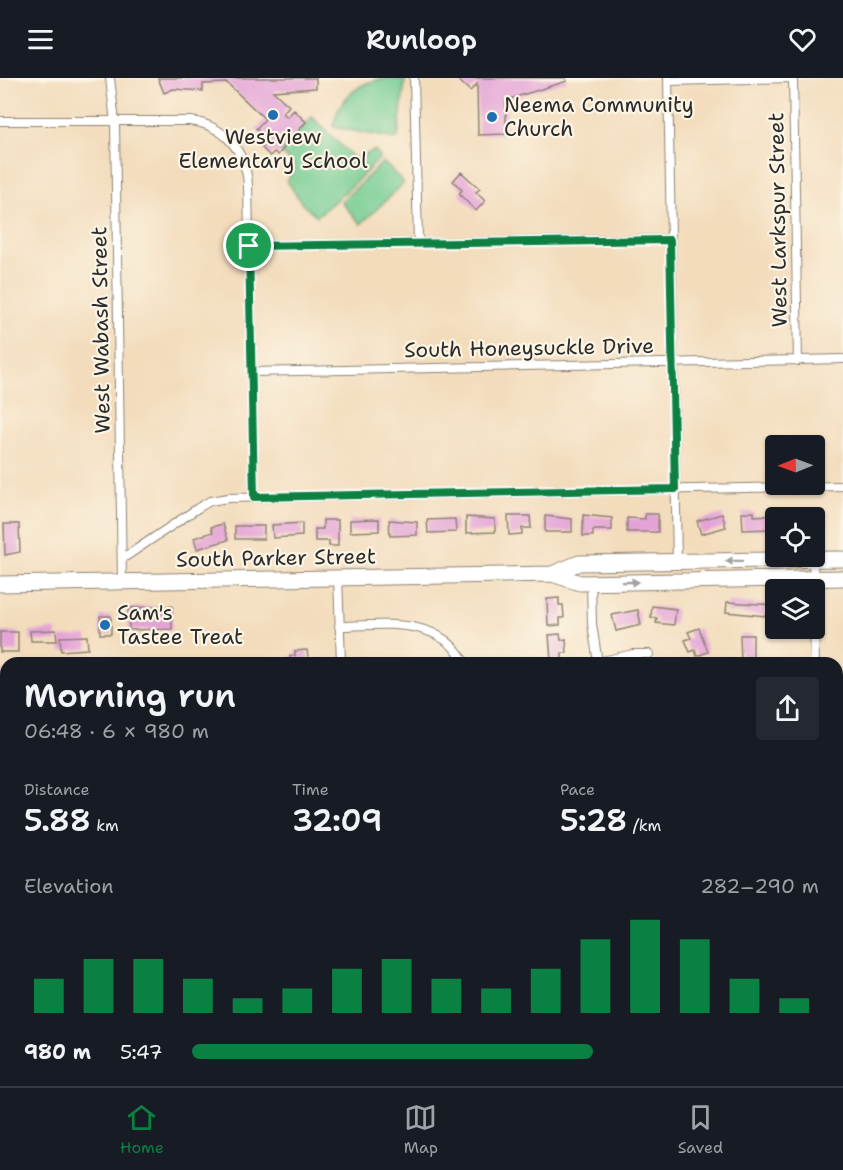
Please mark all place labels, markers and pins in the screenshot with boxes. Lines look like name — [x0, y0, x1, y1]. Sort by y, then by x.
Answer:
place label: Neema Community Church — [504, 91, 694, 143]
marker: Westview Elementary School — [266, 108, 280, 122]
marker: Neema Community Church — [485, 110, 499, 124]
place label: Westview Elementary School — [178, 123, 368, 175]
pin — [223, 220, 274, 271]
place label: Sam's Tastee Treat — [117, 599, 243, 651]
marker: Sam's Tastee Treat — [98, 618, 112, 632]

